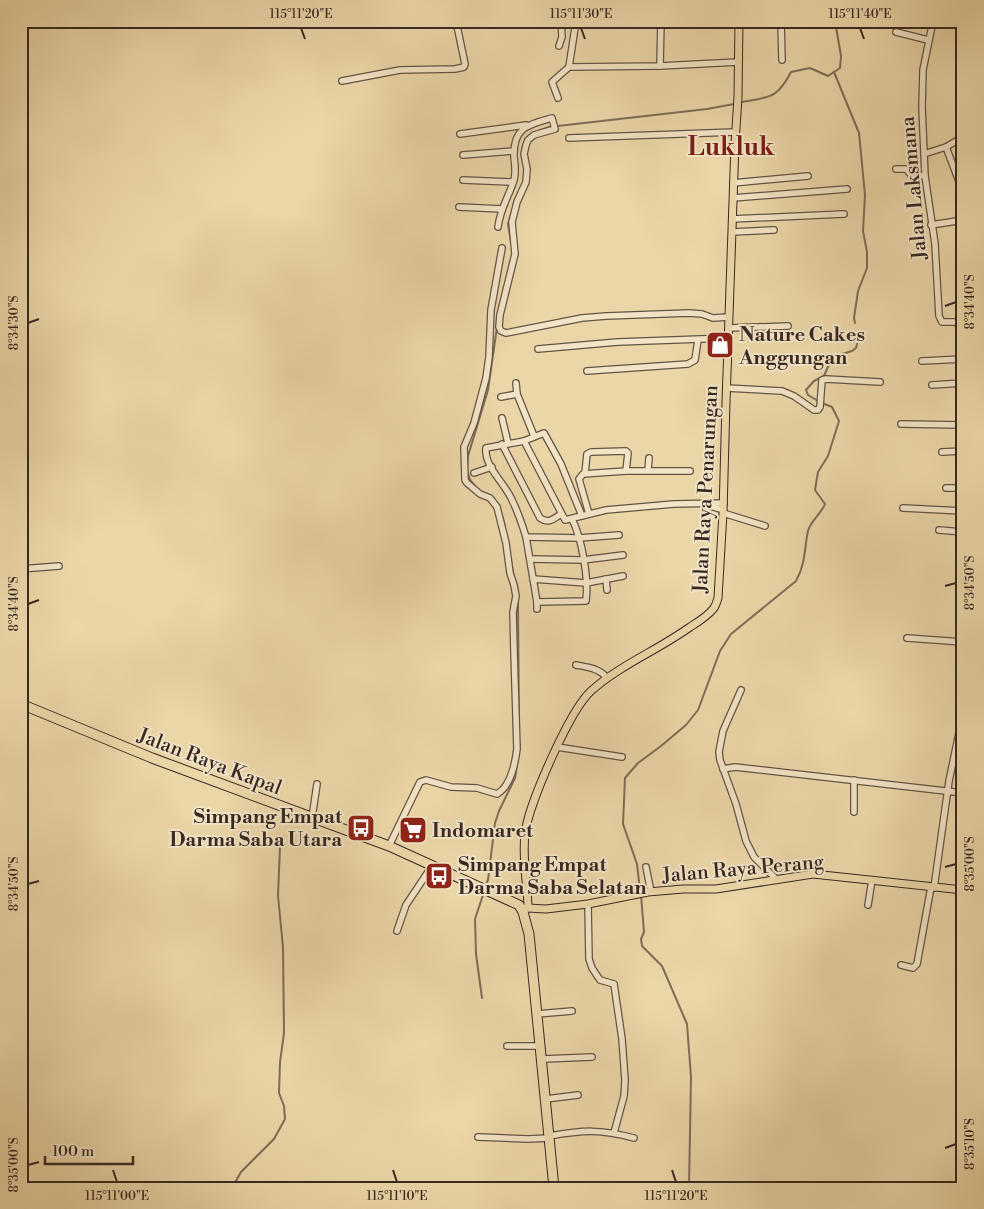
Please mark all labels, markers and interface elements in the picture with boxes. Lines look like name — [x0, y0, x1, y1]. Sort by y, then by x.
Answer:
text: 115°11'20"E — [270, 7, 332, 22]
text: 115°11'30"E — [550, 7, 612, 22]
text: 115°11'40"E — [828, 7, 892, 22]
street label: Jalan Laksmana — [896, 114, 933, 262]
district label: Lukluk — [687, 132, 775, 163]
text: 8°34'40"S — [963, 274, 978, 330]
text: 8°34'30"S — [7, 296, 22, 350]
place label: Nature Cakes Anggungan — [738, 323, 865, 371]
shop icon: Nature Cakes Anggungan — [705, 330, 735, 360]
street label: Jalan Raya Penarungan — [689, 384, 724, 595]
text: 8°34'50"S — [963, 556, 978, 610]
text: 8°34'40"S — [7, 576, 22, 632]
street label: Jalan Raya Kapal — [133, 723, 285, 801]
place label: Simpang Empat Darma Saba Utara — [169, 805, 343, 853]
bus stop icon: Simpang Empat Darma Saba Utara — [346, 813, 376, 843]
supermarket icon: Indomaret — [398, 815, 428, 845]
place label: Indomaret — [432, 819, 534, 844]
text: 8°35'00"S — [963, 836, 978, 892]
street label: Jalan Raya Perang — [660, 850, 826, 889]
place label: Simpang Empat Darma Saba Selatan — [458, 853, 647, 901]
text: 8°34'50"S — [7, 857, 22, 911]
bus stop icon: Simpang Empat Darma Saba Selatan — [424, 861, 454, 891]
text: 8°35'10"S — [963, 1118, 978, 1170]
scale bar — [45, 1134, 132, 1166]
text: 8°35'00"S — [7, 1137, 22, 1193]
text: 100 m — [52, 1142, 94, 1161]
text: 115°11'00"E — [85, 1189, 149, 1204]
text: 115°11'10"E — [367, 1189, 427, 1204]
text: 115°11'20"E — [645, 1189, 707, 1204]

